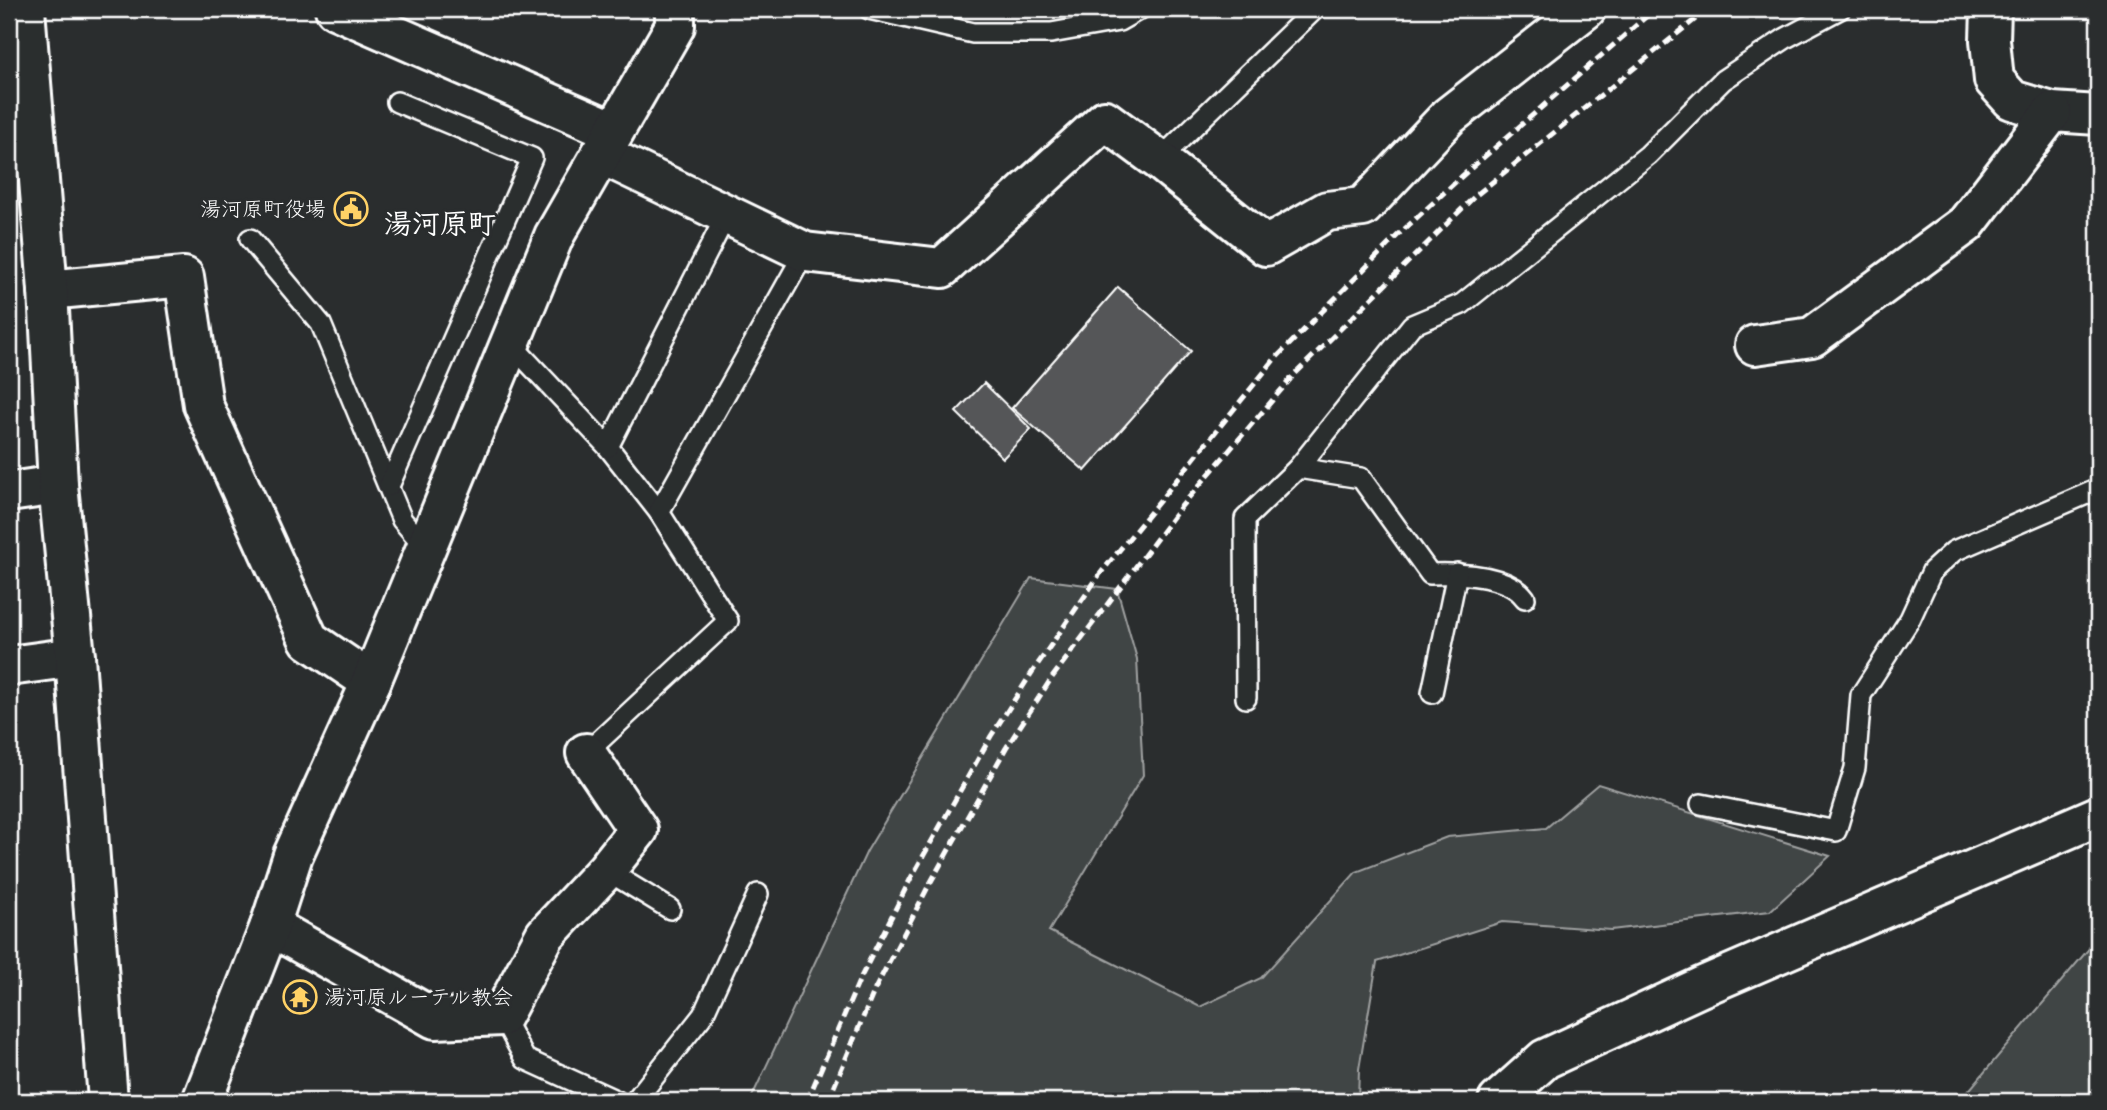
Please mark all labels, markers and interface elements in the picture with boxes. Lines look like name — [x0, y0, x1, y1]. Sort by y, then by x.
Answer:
public building icon: 湯河原町役場 — [332, 190, 370, 228]
place label: 湯河原町役場 — [200, 195, 326, 223]
district label: 湯河原町 — [384, 204, 496, 242]
temple icon: 湯河原ルーテル教会 — [281, 978, 319, 1016]
place label: 湯河原ルーテル教会 — [324, 983, 513, 1011]

